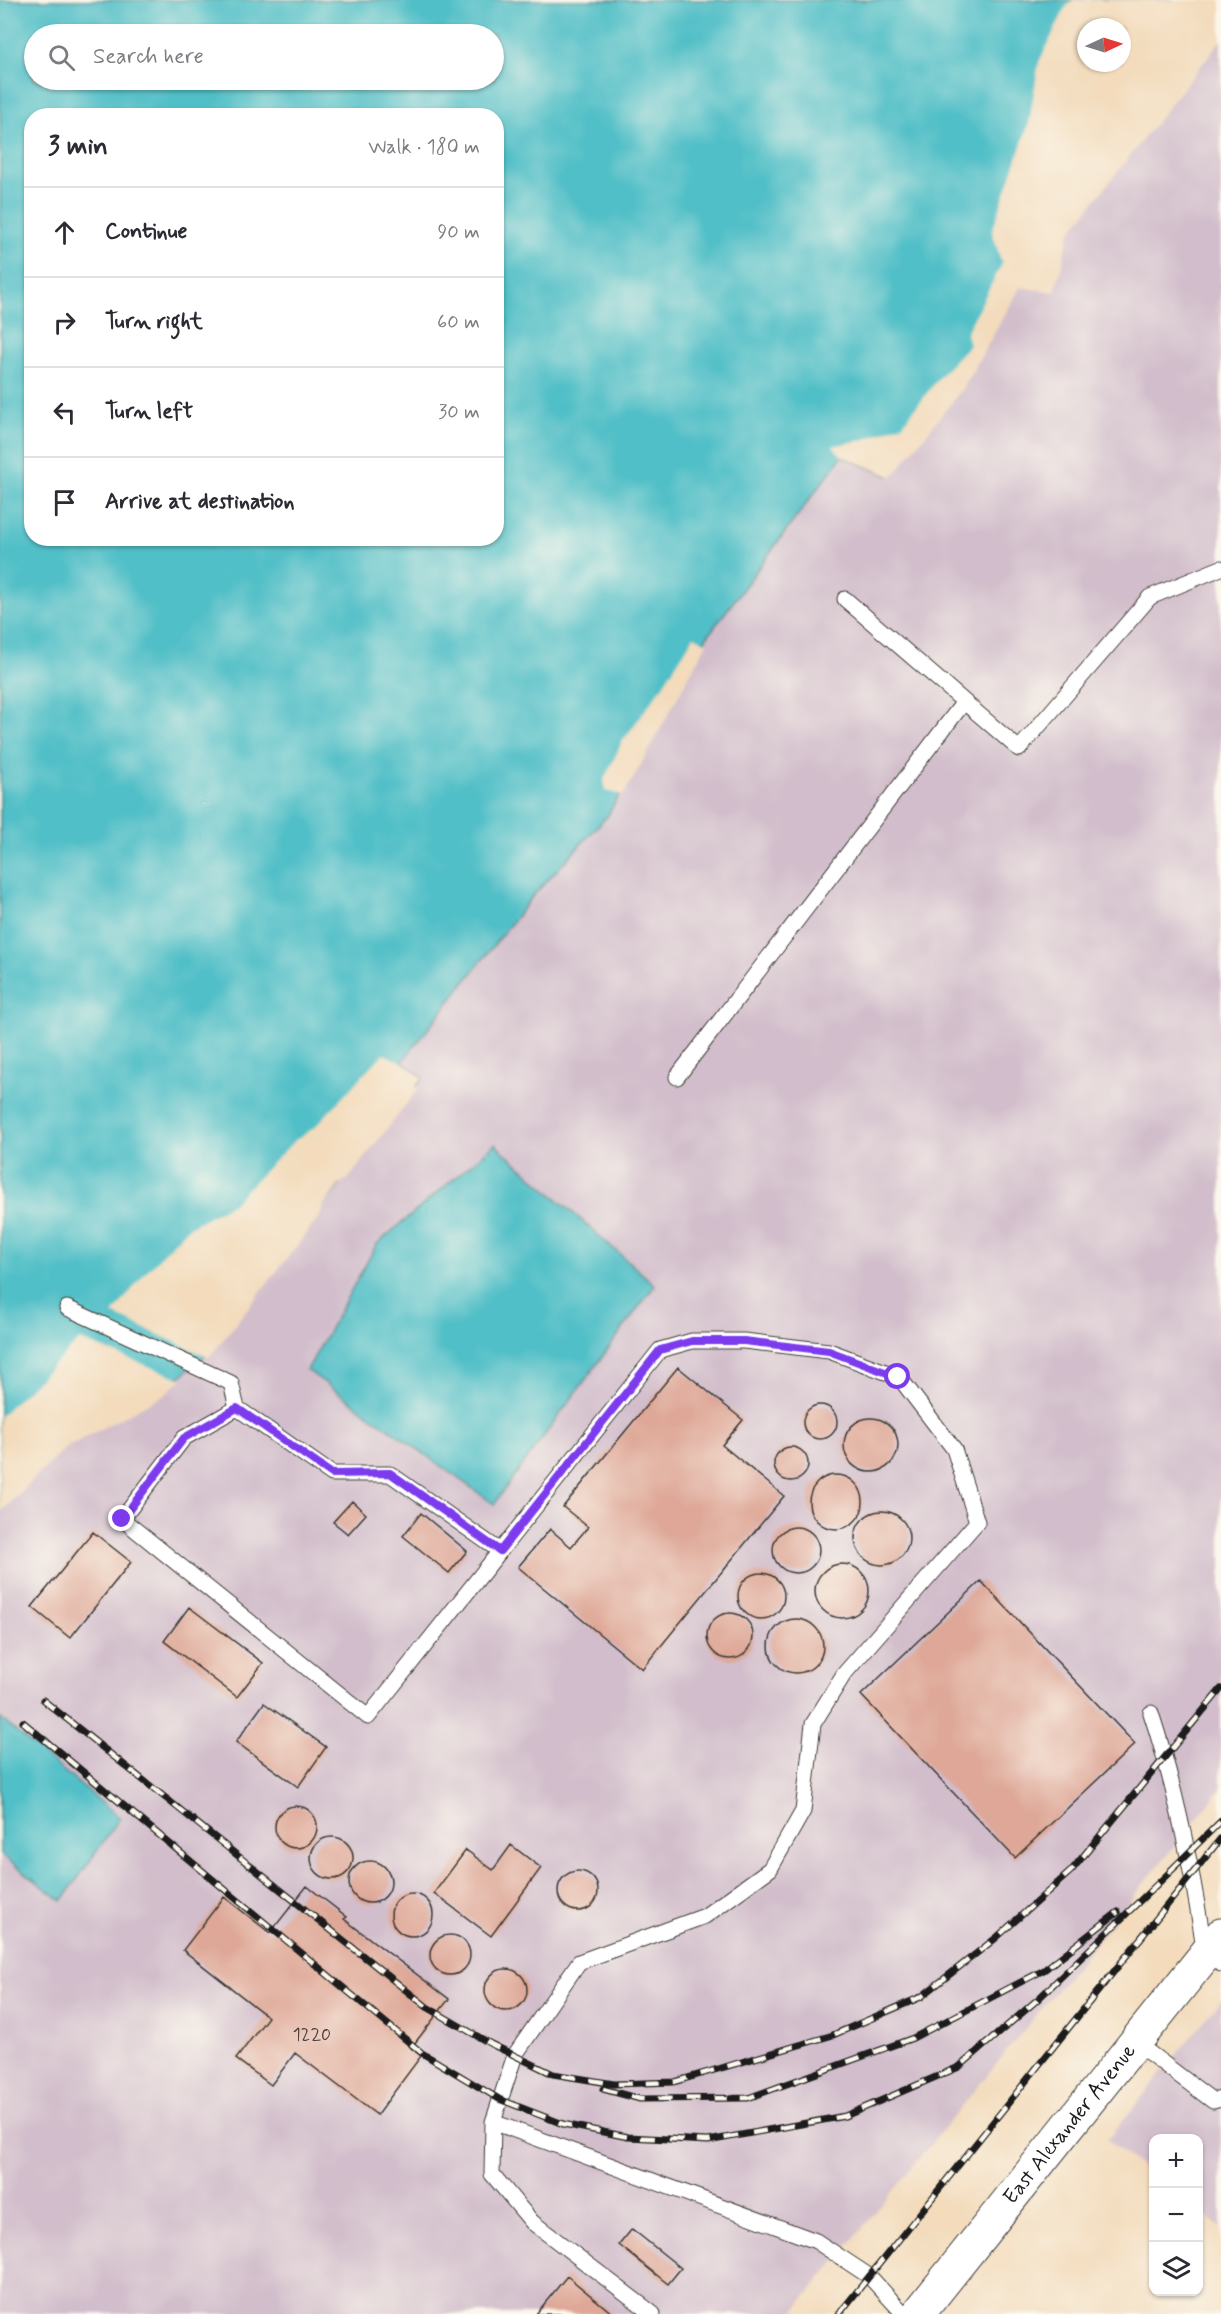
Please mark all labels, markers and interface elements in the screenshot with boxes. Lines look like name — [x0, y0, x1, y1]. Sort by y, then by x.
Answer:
north arrow — [1077, 18, 1131, 72]
search box — [24, 24, 504, 90]
icon: search — [45, 41, 78, 74]
text: Search here — [93, 43, 204, 71]
text: 3 min — [48, 130, 108, 164]
text: Walk · 180 m — [368, 134, 480, 161]
icon: ahead — [48, 216, 81, 249]
text: Continue — [105, 218, 187, 246]
text: 90 m — [437, 219, 480, 246]
icon: right — [48, 306, 81, 339]
text: Turn right — [105, 308, 203, 336]
text: 60 m — [437, 309, 480, 336]
icon: left — [48, 396, 81, 429]
text: Turn left — [105, 398, 193, 426]
text: 30 m — [438, 399, 480, 426]
icon: arrive — [48, 486, 81, 519]
text: Arrive at destination — [105, 488, 295, 516]
route start — [884, 1363, 910, 1389]
route end — [108, 1505, 134, 1531]
house number: 1220 — [293, 2023, 331, 2047]
street label: East Alexander Avenue — [997, 2038, 1143, 2210]
map controls — [1149, 2134, 1203, 2296]
button: + — [1149, 2134, 1203, 2188]
button: − — [1149, 2188, 1203, 2242]
button: layers — [1149, 2242, 1203, 2296]

